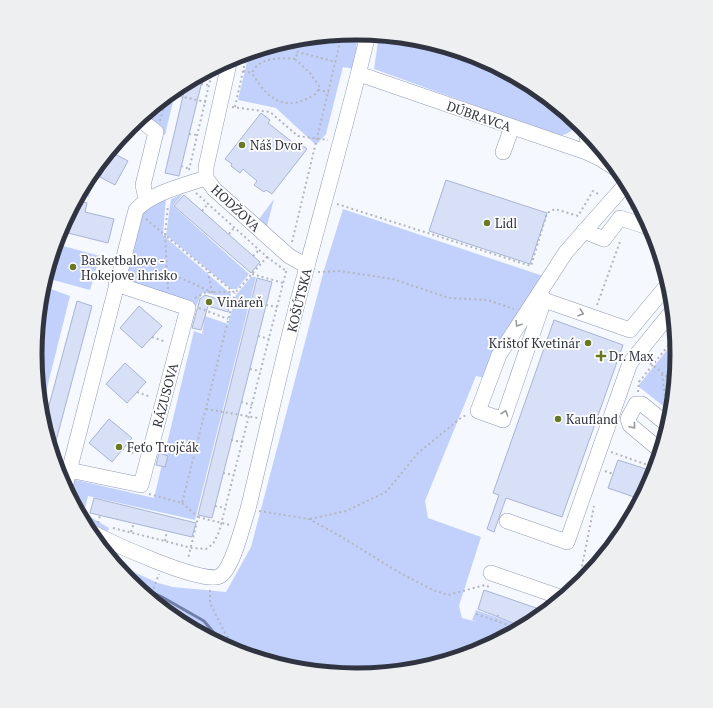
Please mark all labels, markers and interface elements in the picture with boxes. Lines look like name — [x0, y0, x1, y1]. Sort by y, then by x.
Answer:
street label: DÚBRAVCA — [444, 97, 514, 135]
place label: Náš Dvor — [250, 136, 303, 154]
marker: Náš Dvor — [237, 140, 247, 150]
street label: HODŽOVA — [208, 181, 265, 236]
place label: Lidl — [495, 214, 517, 232]
marker: Lidl — [482, 218, 492, 228]
place label: Basketbalove - Hokejove ihrisko — [81, 251, 177, 284]
marker: Basketbalove - Hokejove ihrisko — [68, 262, 78, 272]
street label: KOŠÚTSKA — [282, 266, 316, 334]
place label: Vináreň — [217, 293, 264, 311]
marker: Vináreň — [204, 297, 214, 307]
one-way arrow — [577, 308, 584, 316]
one-way arrow — [515, 320, 523, 327]
place label: Krištof Kvetinár — [489, 334, 580, 352]
marker: Krištof Kvetinár — [583, 338, 593, 348]
place label: Dr. Max — [609, 347, 654, 365]
marker: Dr. Max — [596, 351, 606, 361]
street label: RÁZUSOVA — [148, 361, 182, 429]
one-way arrow — [500, 410, 509, 417]
place label: Kaufland — [566, 410, 618, 428]
marker: Kaufland — [553, 414, 563, 424]
one-way arrow — [628, 421, 635, 429]
place label: Feťo Trojčák — [127, 438, 199, 456]
marker: Feťo Trojčák — [114, 442, 124, 452]

